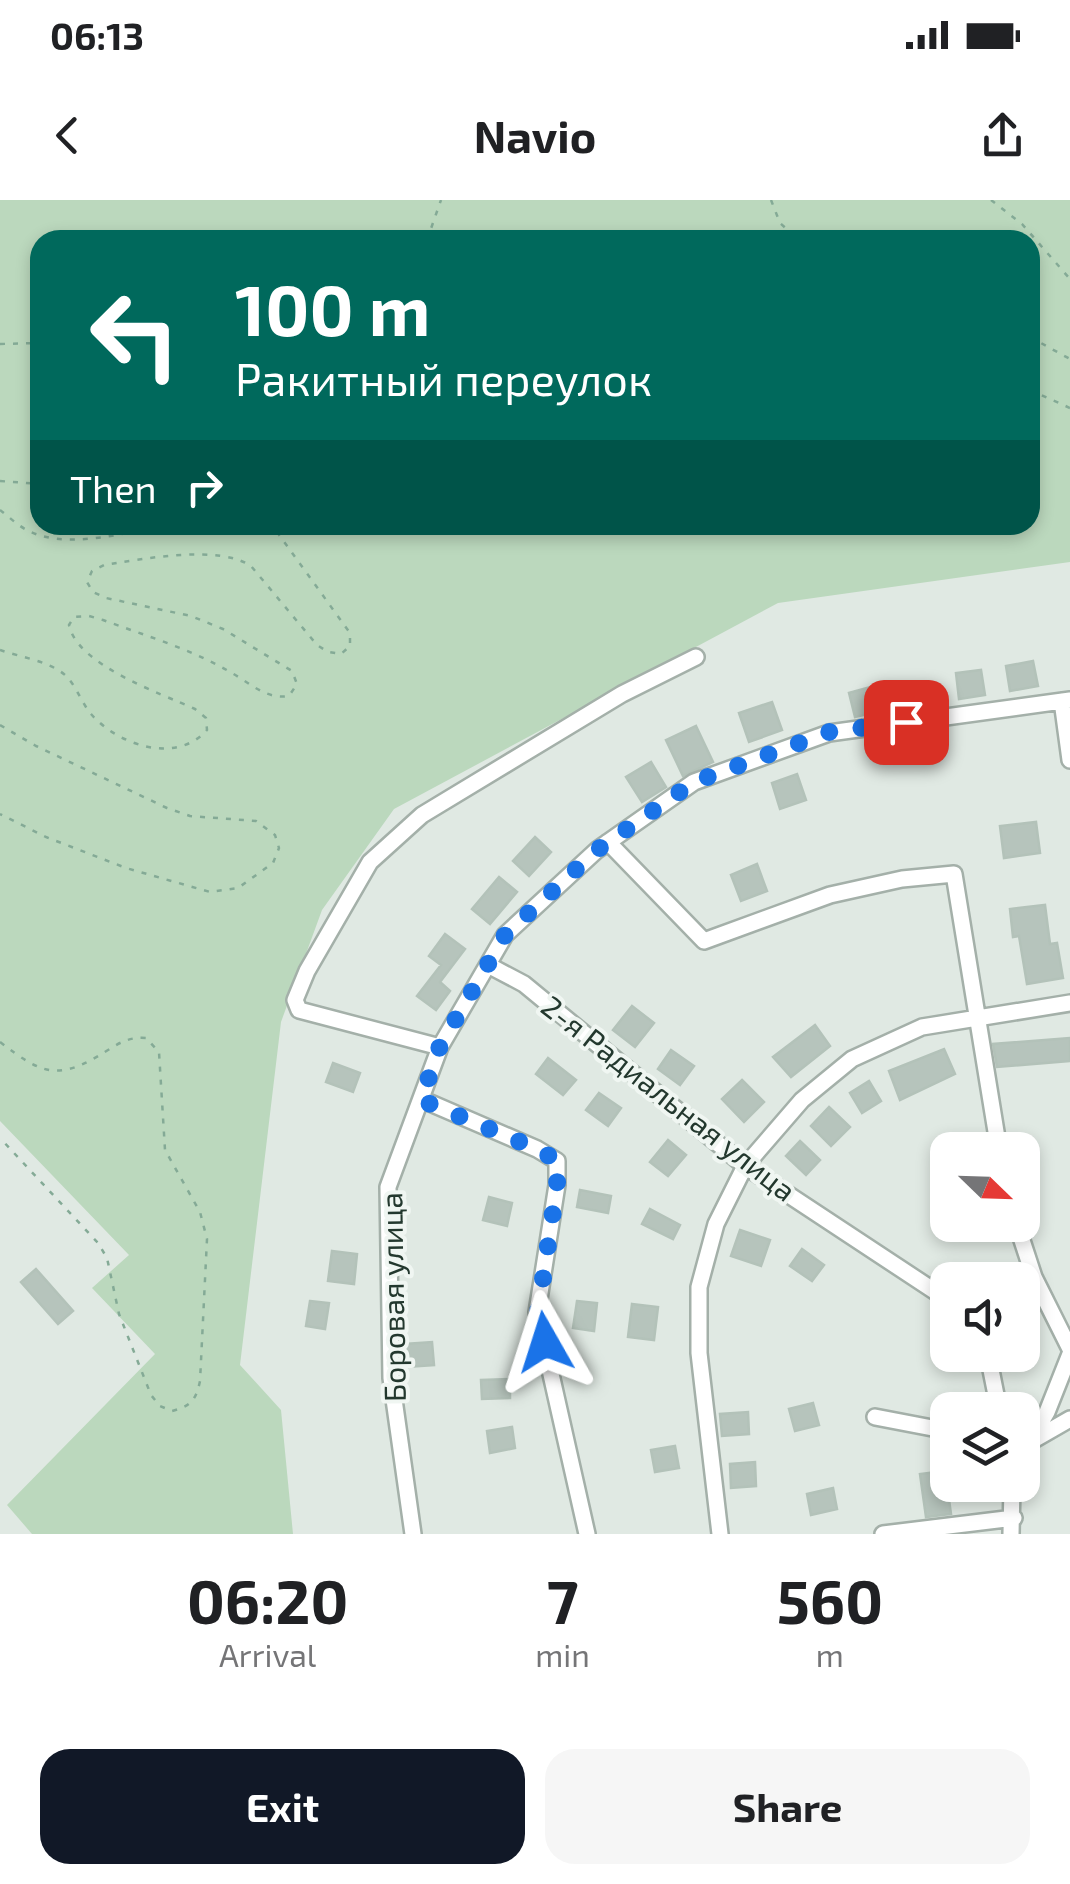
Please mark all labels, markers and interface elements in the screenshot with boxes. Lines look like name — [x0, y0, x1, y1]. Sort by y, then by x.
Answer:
text: 06:13 — [50, 12, 144, 58]
icon: back — [40, 108, 95, 163]
text: Navio — [474, 108, 596, 162]
icon: share — [975, 108, 1030, 163]
text: 100 m — [235, 266, 430, 350]
icon: left — [70, 270, 200, 400]
text: Ракитный переулок — [235, 351, 652, 405]
icon: right — [177, 460, 232, 515]
text: Then — [70, 465, 157, 511]
pin — [864, 680, 949, 765]
icon: arrive — [879, 695, 934, 750]
street label: 2-я Радиальная улица — [534, 987, 803, 1209]
north arrow — [930, 1132, 1040, 1242]
map controls — [930, 1132, 1040, 1502]
street label: Боровая улица — [372, 1192, 413, 1402]
button: sound — [930, 1262, 1040, 1372]
position arrow — [493, 1290, 597, 1394]
button: layers — [930, 1392, 1040, 1502]
text: 06:20 — [187, 1564, 348, 1636]
text: 7 — [547, 1564, 578, 1636]
text: 560 — [777, 1564, 883, 1636]
text: Arrival — [219, 1635, 316, 1673]
text: min — [535, 1635, 590, 1673]
text: m — [816, 1635, 844, 1673]
button: Exit — [40, 1749, 525, 1864]
button: Share — [545, 1749, 1030, 1864]

